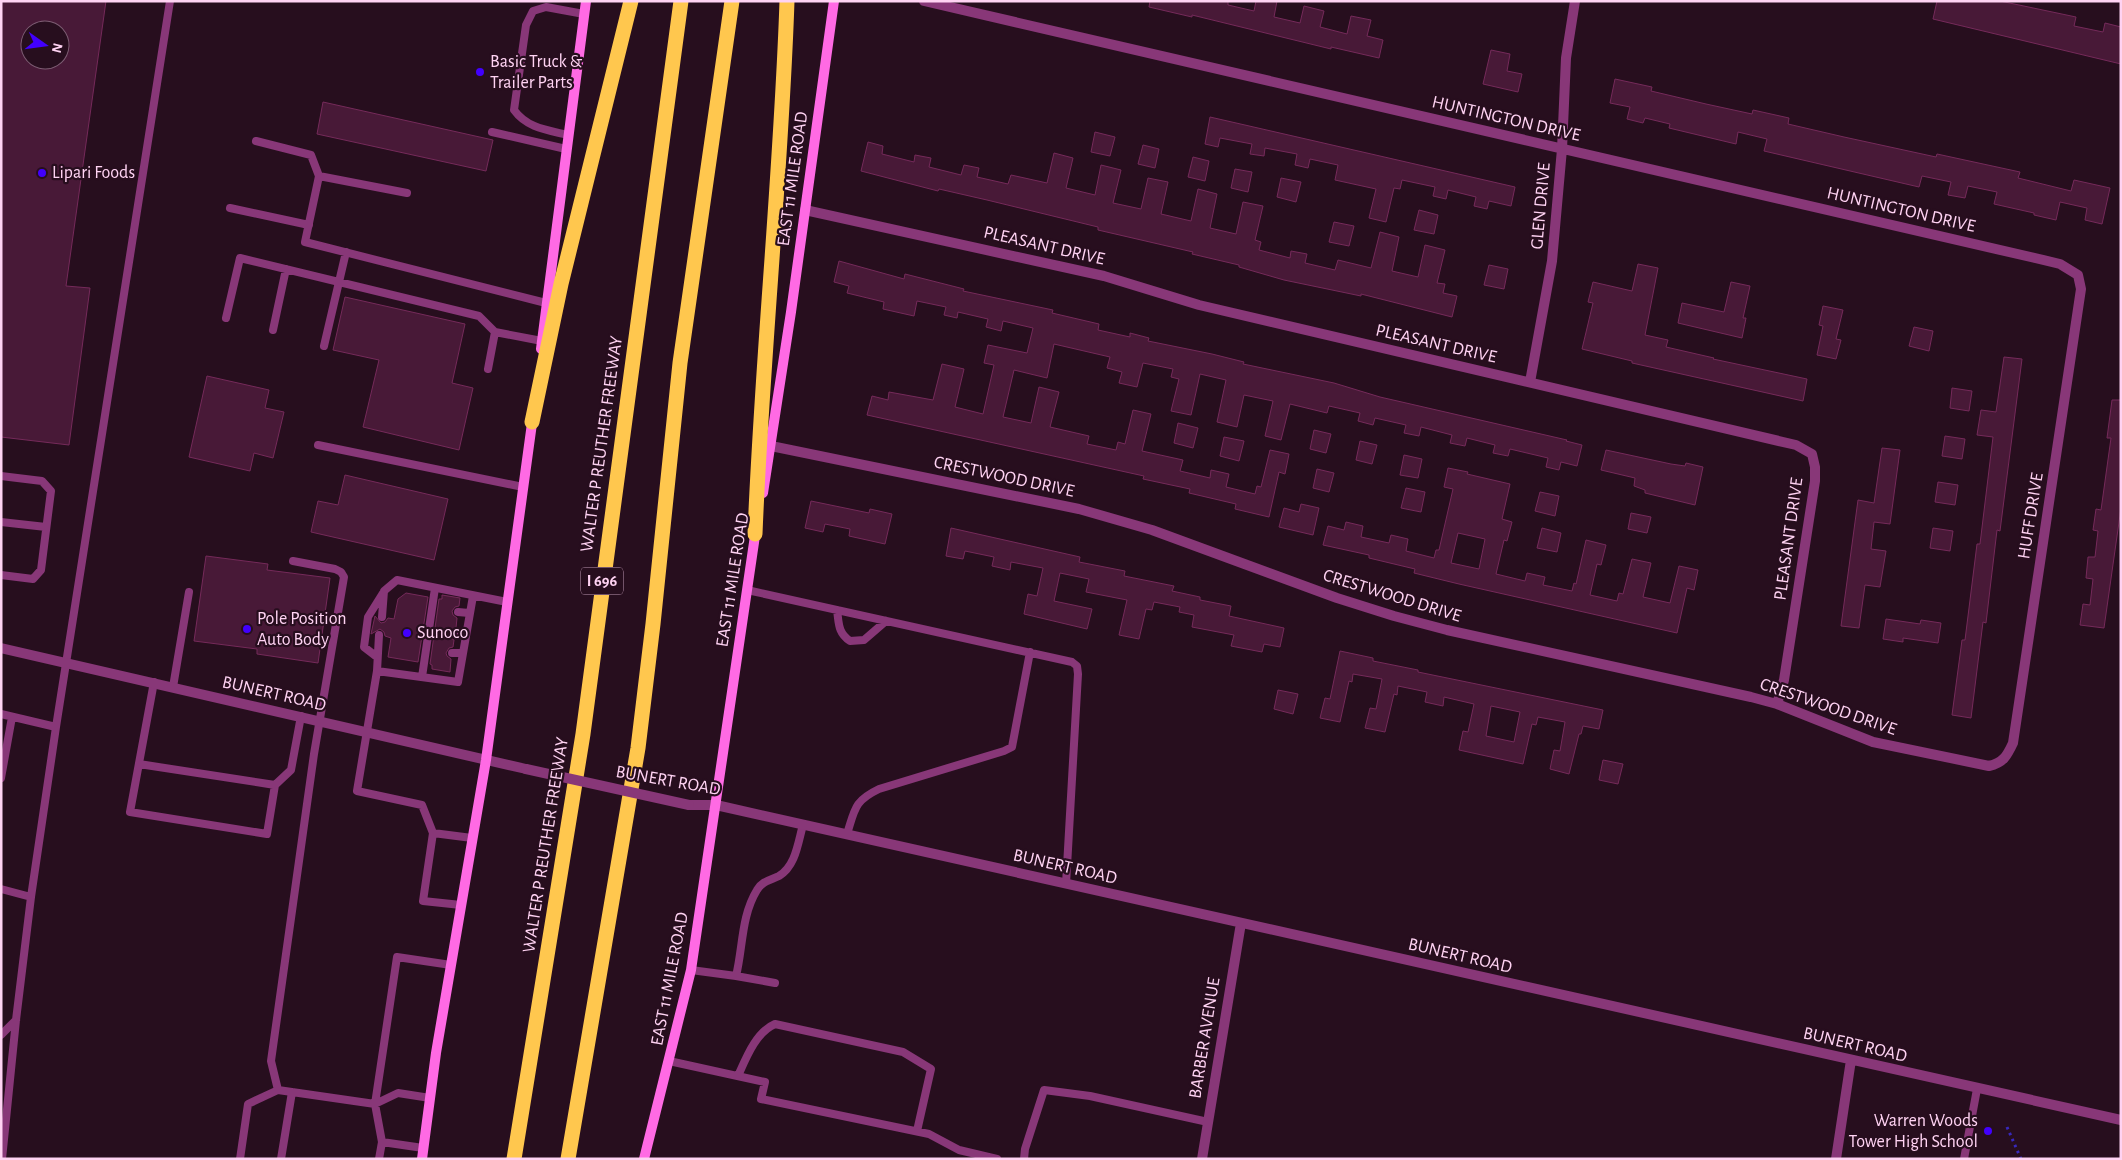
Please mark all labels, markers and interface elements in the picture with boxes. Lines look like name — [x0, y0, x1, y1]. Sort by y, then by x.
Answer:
north arrow — [20, 20, 70, 70]
text: N — [49, 41, 65, 54]
place label: Basic Truck & Trailer Parts — [490, 53, 583, 92]
marker: Basic Truck & Trailer Parts — [474, 66, 486, 78]
street label: HUNTINGTON DRIVE — [1430, 93, 1582, 145]
street label: EAST 11 MILE ROAD — [775, 111, 811, 247]
street label: GLEN DRIVE — [1528, 161, 1554, 250]
place label: Lipari Foods — [52, 164, 135, 182]
marker: Lipari Foods — [36, 167, 48, 179]
street label: HUNTINGTON DRIVE — [1825, 184, 1977, 236]
street label: PLEASANT DRIVE — [982, 223, 1107, 269]
street label: PLEASANT DRIVE — [1374, 321, 1499, 367]
street label: WALTER P REUTHER FREEWAY — [578, 334, 626, 553]
street label: CRESTWOOD DRIVE — [932, 453, 1076, 501]
street label: HUFF DRIVE — [2015, 471, 2047, 560]
street label: PLEASANT DRIVE — [1771, 476, 1807, 601]
street label: EAST 11 MILE ROAD — [714, 512, 752, 648]
street label: CRESTWOOD DRIVE — [1321, 566, 1463, 626]
road number: I 696 — [581, 568, 623, 594]
place label: Pole Position Auto Body — [257, 610, 347, 649]
marker: Pole Position Auto Body — [241, 623, 253, 635]
place label: Sunoco — [417, 624, 469, 642]
marker: Sunoco — [401, 627, 413, 639]
street label: BUNERT ROAD — [220, 673, 328, 715]
street label: CRESTWOOD DRIVE — [1757, 675, 1899, 739]
street label: WALTER P REUTHER FREEWAY — [520, 735, 572, 954]
street label: BUNERT ROAD — [614, 763, 722, 799]
street label: BUNERT ROAD — [1011, 846, 1119, 888]
street label: EAST 11 MILE ROAD — [648, 911, 692, 1047]
street label: BUNERT ROAD — [1406, 935, 1514, 977]
street label: BARBER AVENUE — [1187, 976, 1224, 1100]
street label: BUNERT ROAD — [1801, 1024, 1909, 1066]
place label: Warren Woods Tower High School — [1849, 1112, 1978, 1151]
marker: Warren Woods Tower High School — [1982, 1125, 1994, 1137]

